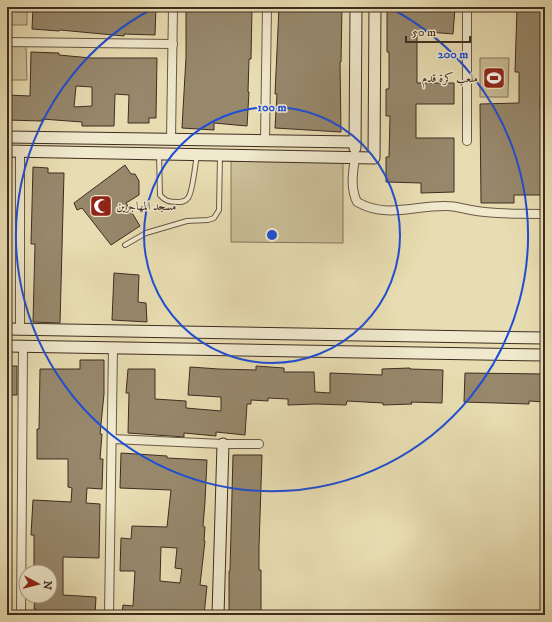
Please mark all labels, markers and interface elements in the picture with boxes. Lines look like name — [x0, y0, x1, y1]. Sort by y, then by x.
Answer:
scale bar — [406, 18, 470, 44]
text: 50 m — [412, 25, 436, 40]
text: 200 m — [438, 47, 468, 62]
sports icon: ملعب كرة قدم — [481, 65, 507, 91]
place label: ملعب كرة قدم — [422, 71, 478, 89]
text: 100 m — [258, 100, 286, 115]
mosque icon: مسجد المهاجرين — [88, 193, 114, 219]
place label: مسجد المهاجرين — [116, 199, 176, 214]
centre of rings — [265, 228, 279, 242]
north arrow — [18, 564, 58, 604]
text: N — [39, 580, 54, 590]

